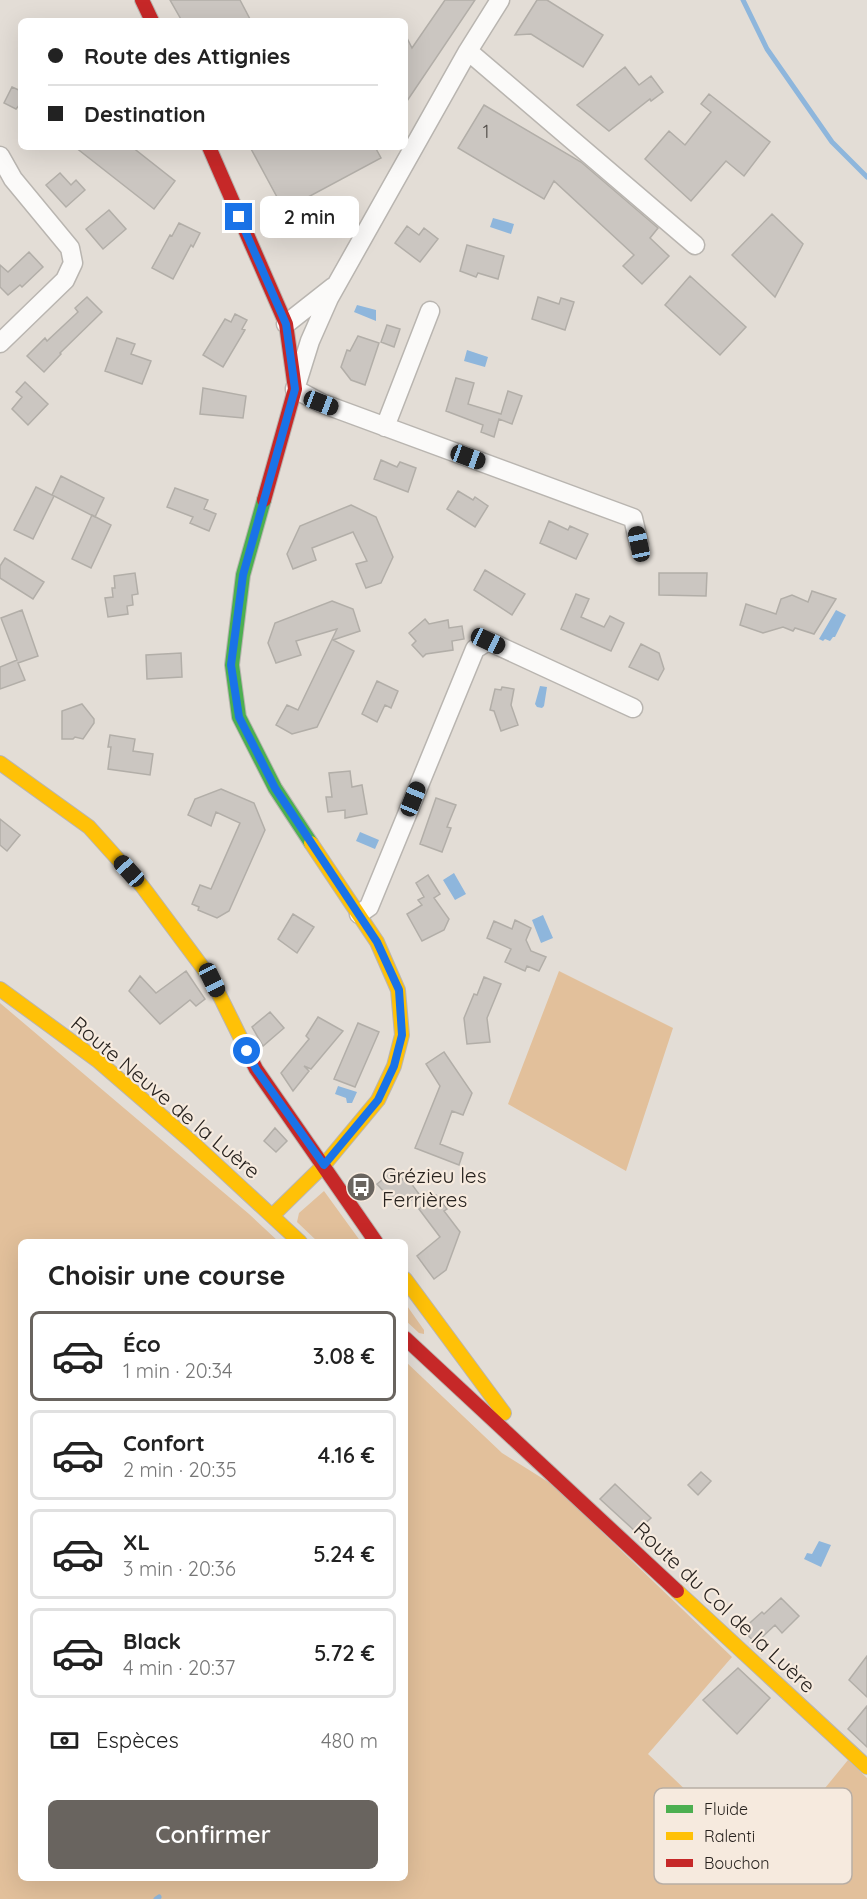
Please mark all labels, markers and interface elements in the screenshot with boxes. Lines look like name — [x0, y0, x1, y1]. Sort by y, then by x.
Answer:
text: Route des Attignies — [84, 42, 290, 70]
text: Destination — [84, 100, 206, 128]
house number: 1 — [483, 120, 489, 143]
callout: 2 min — [260, 196, 359, 238]
route end — [225, 203, 252, 230]
text: 2 min — [284, 204, 335, 229]
car — [301, 388, 341, 418]
car — [448, 442, 488, 472]
car — [626, 525, 652, 563]
car — [468, 625, 508, 657]
car — [398, 779, 428, 819]
car — [110, 852, 148, 890]
car — [196, 960, 228, 1000]
street label: Route Neuve de la Luère — [66, 1010, 266, 1184]
route start — [233, 1037, 260, 1064]
place label: Grézieu les Ferrières — [382, 1162, 487, 1212]
bus stop icon: Grézieu les Ferrières — [345, 1171, 377, 1203]
text: Choisir une course — [48, 1258, 285, 1292]
icon: car — [51, 1329, 105, 1383]
text: Éco — [123, 1330, 161, 1358]
text: 3.08 € — [313, 1342, 375, 1370]
text: 1 min · 20:34 — [123, 1358, 233, 1383]
icon: car — [51, 1428, 105, 1482]
text: Confort — [123, 1429, 205, 1457]
text: 4.16 € — [318, 1441, 375, 1469]
text: 2 min · 20:35 — [123, 1457, 237, 1482]
street label: Route du Col de la Luère — [629, 1516, 821, 1698]
icon: car — [51, 1527, 105, 1581]
text: XL — [123, 1528, 150, 1556]
text: 5.24 € — [313, 1540, 375, 1568]
text: 3 min · 20:36 — [123, 1556, 236, 1581]
icon: car — [51, 1626, 105, 1680]
text: Black — [123, 1627, 181, 1655]
text: 5.72 € — [314, 1639, 375, 1667]
text: 4 min · 20:37 — [123, 1655, 235, 1680]
icon: cash — [48, 1724, 81, 1757]
text: Espèces — [96, 1726, 179, 1754]
text: 480 m — [321, 1728, 378, 1753]
legend — [654, 1788, 852, 1884]
text: Fluide — [704, 1799, 748, 1819]
button: Confirmer — [48, 1800, 378, 1869]
text: Ralenti — [704, 1826, 755, 1846]
text: Bouchon — [704, 1853, 769, 1873]

